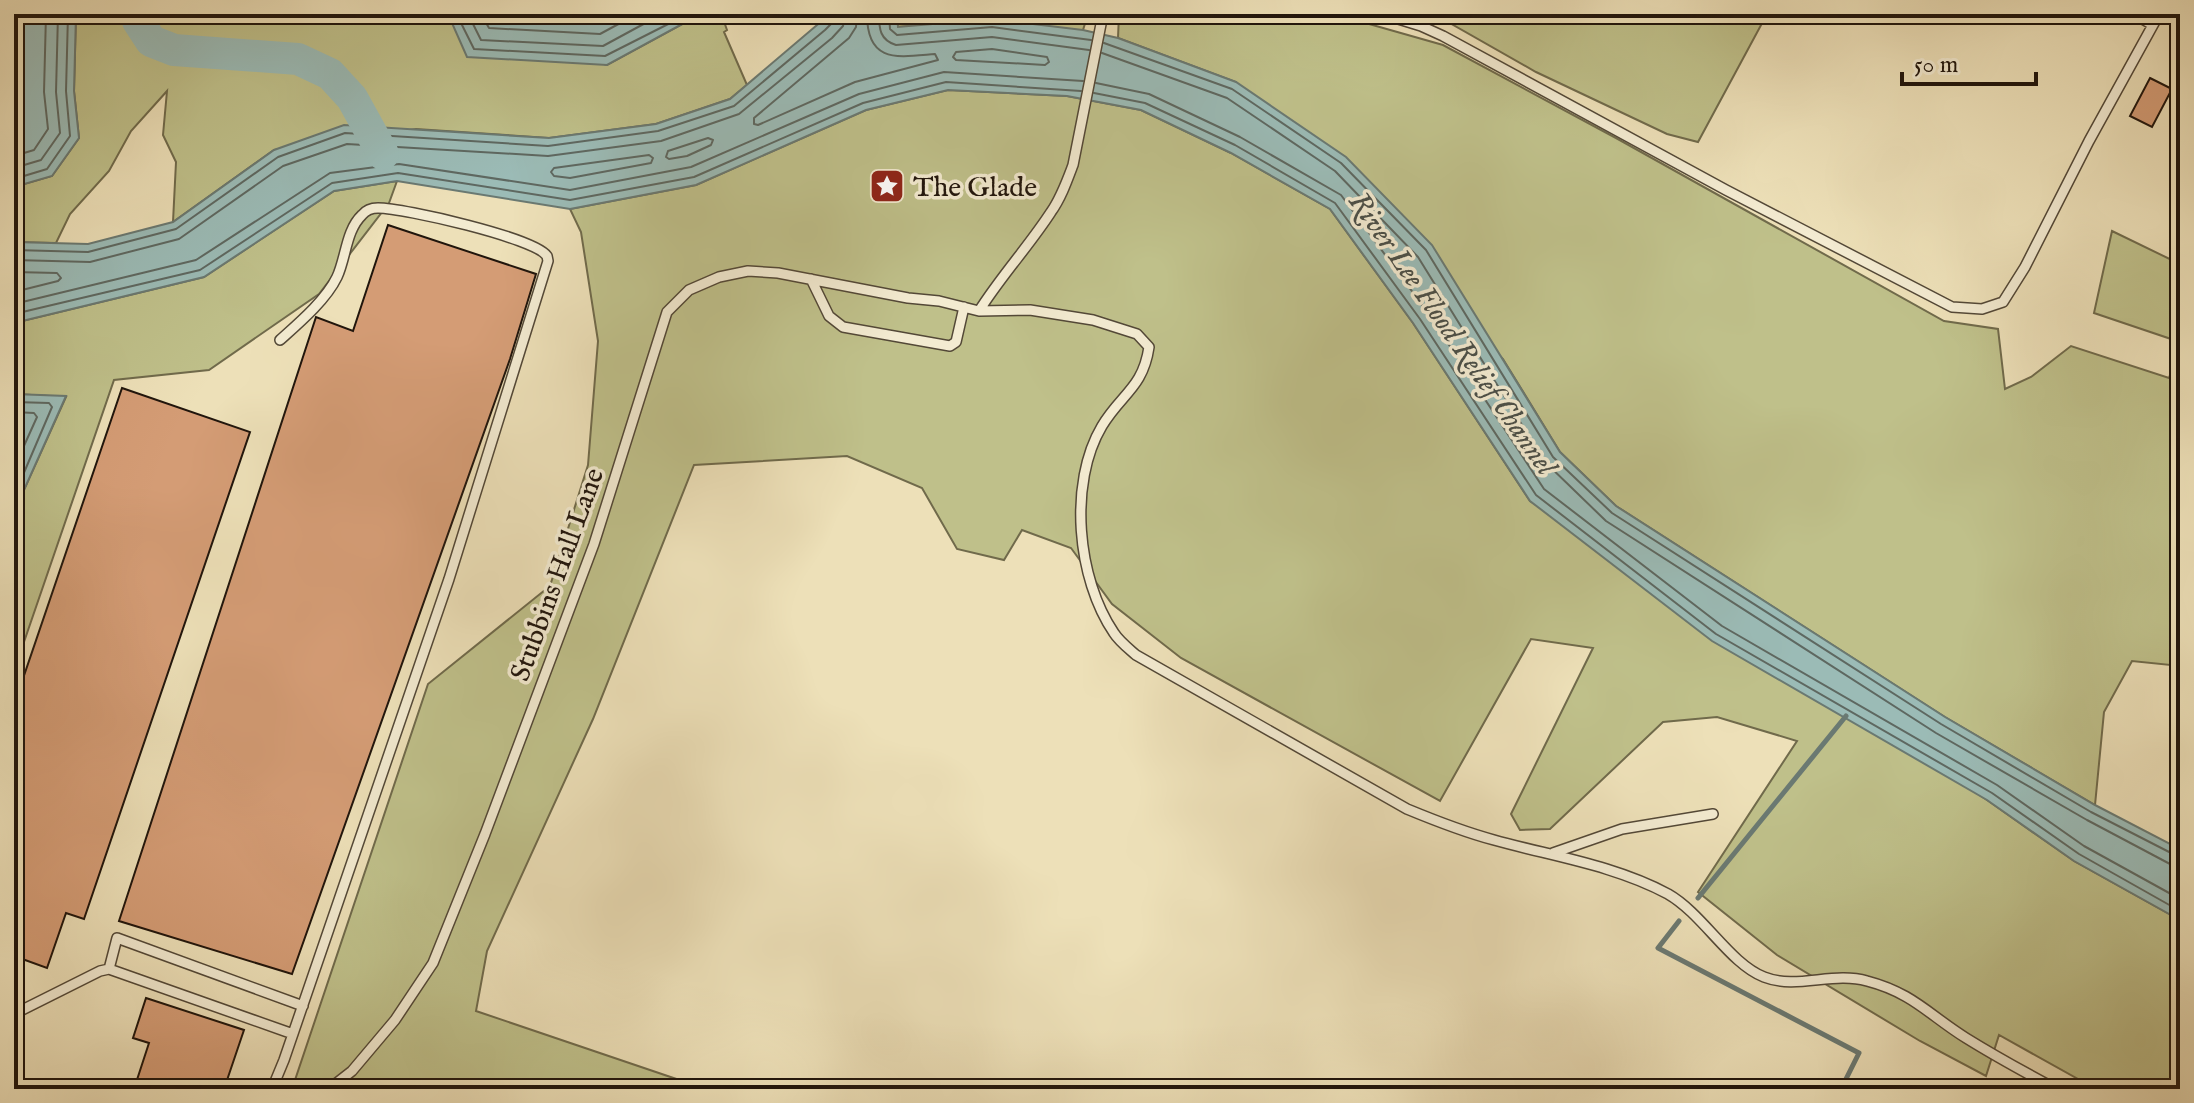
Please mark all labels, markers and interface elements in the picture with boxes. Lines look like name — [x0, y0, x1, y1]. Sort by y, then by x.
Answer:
scale bar — [1902, 36, 2036, 86]
text: 50 m — [1914, 50, 1958, 81]
place icon: The Glade — [868, 167, 906, 205]
place label: The Glade — [913, 171, 1037, 206]
water label: River Lee Flood Relief Channel — [1339, 185, 1566, 486]
street label: Stubbins Hall Lane — [504, 463, 613, 686]

